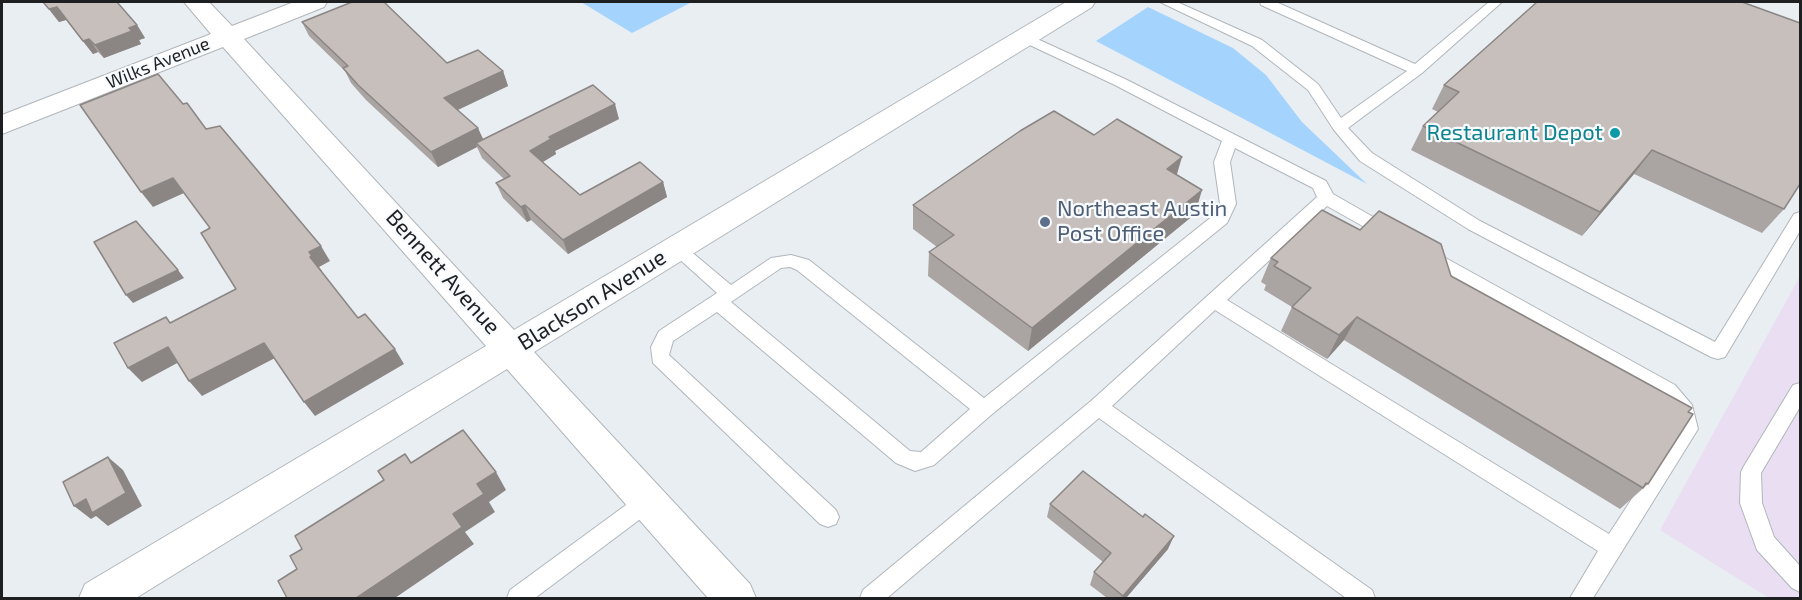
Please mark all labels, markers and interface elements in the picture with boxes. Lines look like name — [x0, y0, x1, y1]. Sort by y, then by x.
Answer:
street label: Wilks Avenue — [103, 32, 213, 94]
place label: Restaurant Depot — [1427, 120, 1603, 146]
marker: Restaurant Depot — [1608, 126, 1622, 140]
place label: Northeast Austin Post Office — [1057, 196, 1227, 248]
street label: Bennett Avenue — [380, 204, 506, 340]
marker: Northeast Austin Post Office — [1038, 215, 1052, 229]
street label: Blackson Avenue — [513, 244, 671, 356]

